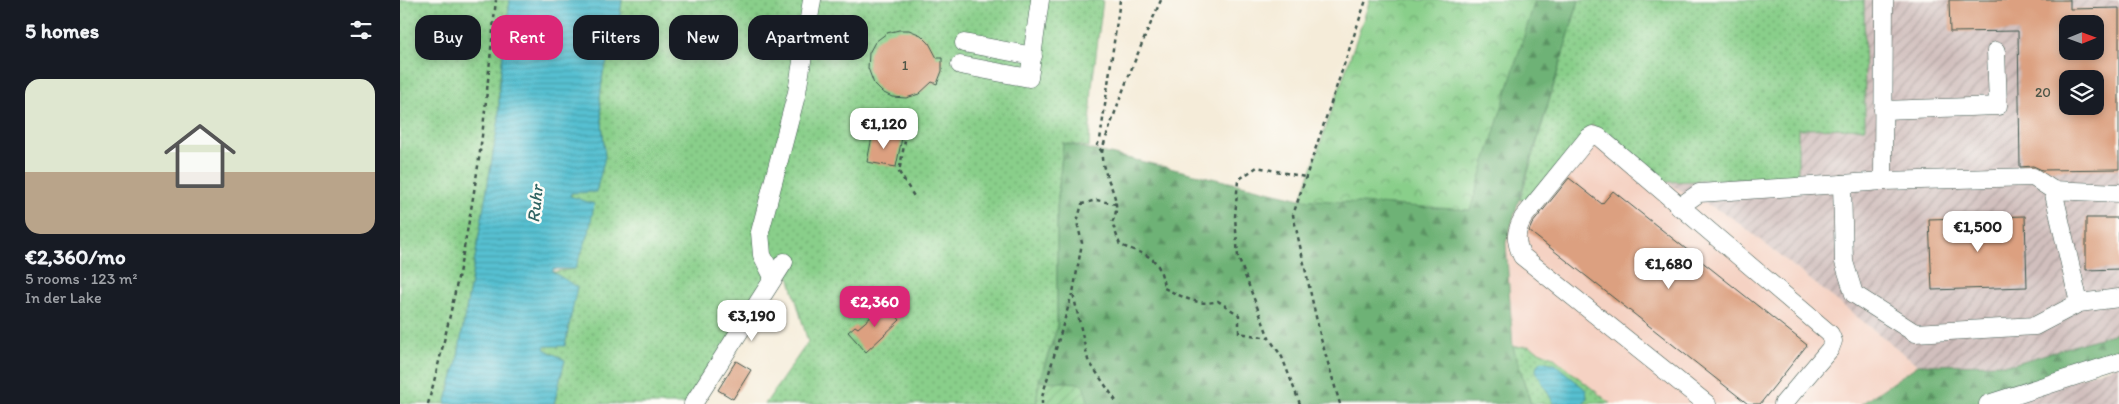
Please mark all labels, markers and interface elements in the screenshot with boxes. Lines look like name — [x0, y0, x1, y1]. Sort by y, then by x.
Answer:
chip: Buy — [415, 15, 481, 60]
chip: Rent — [491, 15, 563, 60]
chip: Filters — [573, 15, 659, 60]
chip: New — [669, 15, 738, 60]
chip: Apartment — [748, 15, 868, 60]
north arrow — [2059, 15, 2104, 60]
map controls — [2059, 15, 2104, 115]
icon: filters — [347, 16, 375, 44]
text: 5 homes — [25, 18, 99, 43]
house number: 1 — [902, 57, 909, 74]
button: layers — [2059, 70, 2104, 115]
house number: 20 — [2035, 84, 2051, 101]
pin: €1,120 — [843, 108, 925, 150]
icon: home — [155, 111, 245, 201]
text: €1,120 — [861, 114, 907, 133]
water label: Ruhr — [522, 182, 548, 224]
pin: €1,500 — [1937, 210, 2019, 253]
text: €1,500 — [1954, 217, 2002, 236]
text: €2,360/mo — [25, 244, 126, 269]
pin: €1,680 — [1628, 248, 1710, 290]
text: €1,680 — [1645, 254, 1693, 273]
text: 5 rooms · 123 m² — [25, 269, 137, 288]
pin: €2,360 — [834, 286, 916, 328]
text: In der Lake — [25, 288, 102, 307]
text: €2,360 — [851, 292, 899, 311]
pin: €3,190 — [711, 300, 793, 342]
text: €3,190 — [728, 306, 776, 325]

